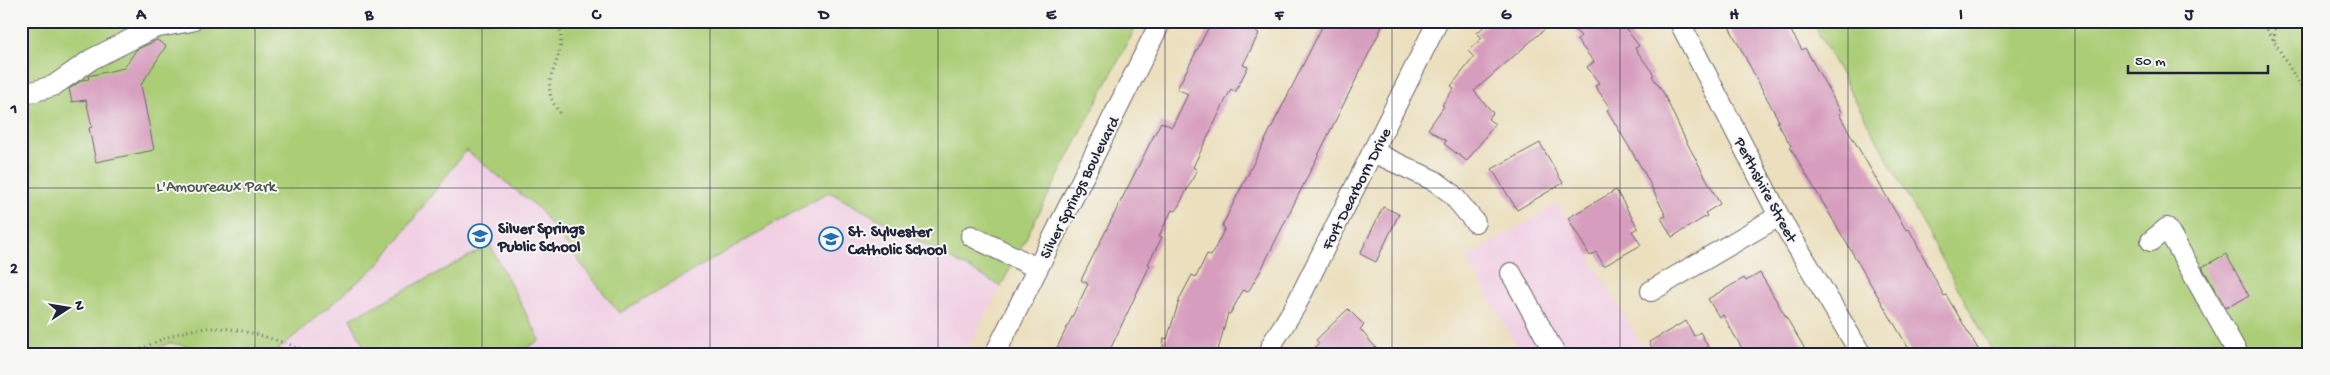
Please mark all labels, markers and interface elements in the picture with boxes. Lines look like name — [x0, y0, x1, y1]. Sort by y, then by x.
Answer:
text: A — [135, 7, 147, 26]
text: B — [364, 7, 374, 26]
text: C — [591, 7, 602, 26]
text: D — [817, 7, 830, 26]
text: E — [1046, 7, 1057, 26]
text: F — [1274, 7, 1285, 26]
text: G — [1501, 7, 1512, 26]
text: H — [1729, 7, 1739, 26]
text: I — [1959, 7, 1963, 26]
text: J — [2184, 7, 2195, 26]
scale bar — [2128, 42, 2268, 74]
text: 50 m — [2135, 53, 2166, 71]
text: 1 — [10, 101, 17, 120]
street label: Silver Springs Boulevard — [1037, 113, 1126, 263]
street label: Fort Dearborn Drive — [1319, 125, 1397, 255]
street label: Perthshire Street — [1728, 134, 1800, 248]
park label: L'Amoureaux Park — [156, 179, 278, 198]
place label: Silver Springs Public School — [497, 221, 585, 258]
school or university icon: Silver Springs Public School — [467, 223, 493, 249]
place label: St. Sylvester Catholic School — [847, 224, 947, 261]
school or university icon: St. Sylvester Catholic School — [818, 226, 844, 252]
text: 2 — [10, 261, 18, 280]
north arrow — [42, 282, 92, 332]
text: N — [69, 300, 88, 312]

